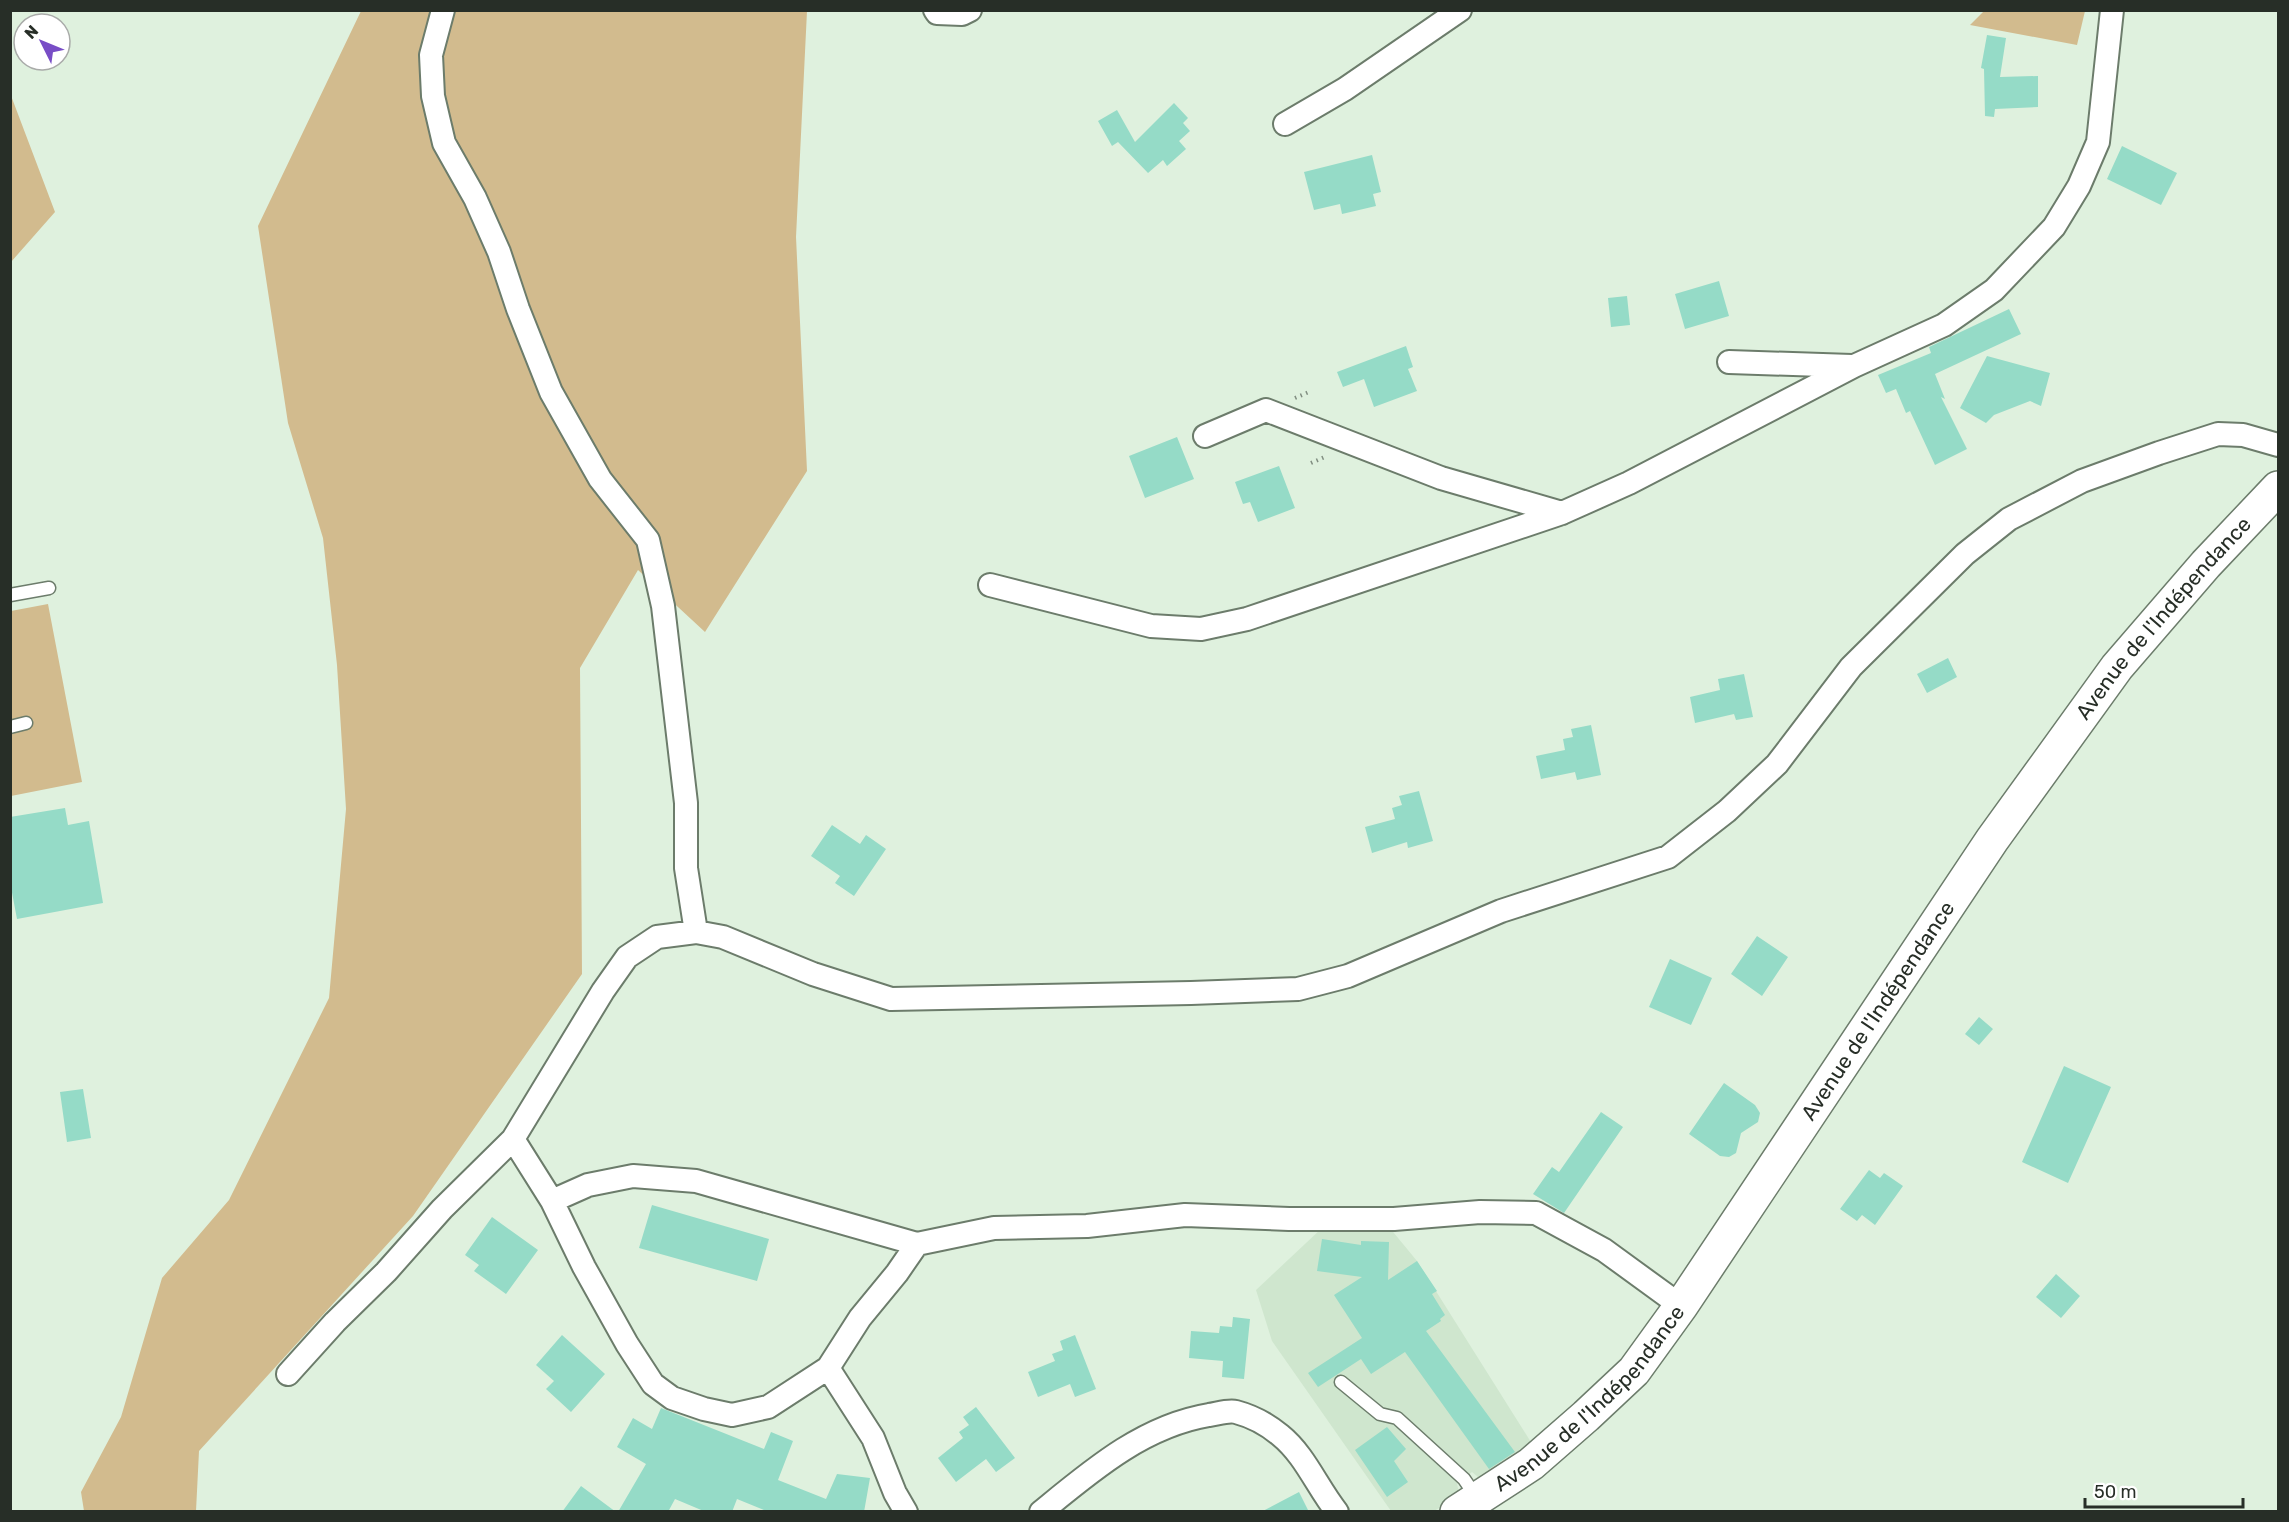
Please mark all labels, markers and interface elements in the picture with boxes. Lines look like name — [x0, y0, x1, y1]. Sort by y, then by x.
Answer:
north arrow — [12, 12, 72, 72]
text: N — [21, 21, 42, 43]
street label: Avenue de l'Indépendance — [2070, 512, 2256, 724]
street label: Avenue de l'Indépendance — [1796, 896, 1959, 1125]
street label: Avenue de l'Indépendance — [1489, 1300, 1689, 1496]
scale bar — [2085, 1471, 2242, 1509]
text: 50 m — [2094, 1481, 2137, 1503]

